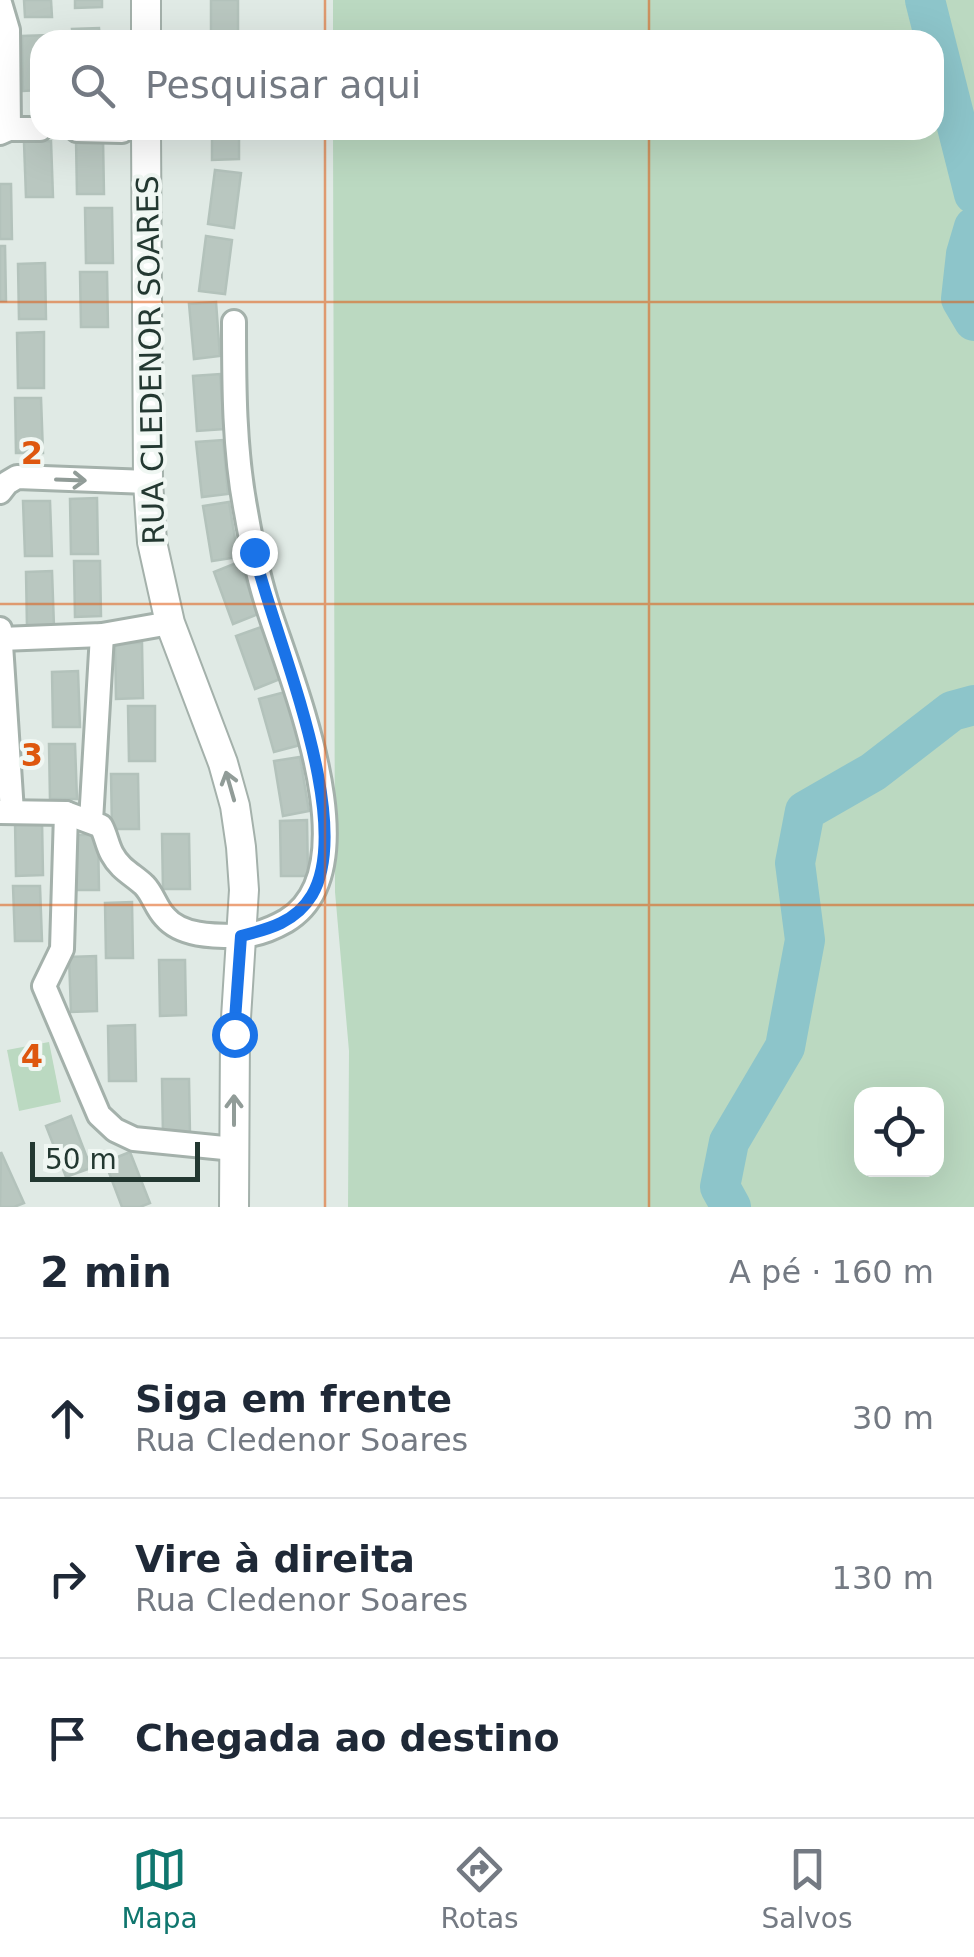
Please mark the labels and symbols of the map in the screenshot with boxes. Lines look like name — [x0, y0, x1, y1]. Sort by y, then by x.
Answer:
street label: RUA CLEDENOR SOARES — [130, 175, 171, 545]
text: 2 — [21, 434, 43, 472]
one-way arrow — [54, 471, 86, 490]
route end — [232, 530, 278, 576]
text: 3 — [21, 736, 43, 774]
one-way arrow — [219, 771, 238, 802]
route start — [212, 1012, 258, 1058]
text: 4 — [21, 1037, 43, 1075]
one-way arrow — [224, 1094, 244, 1126]
scale bar — [30, 1137, 200, 1182]

